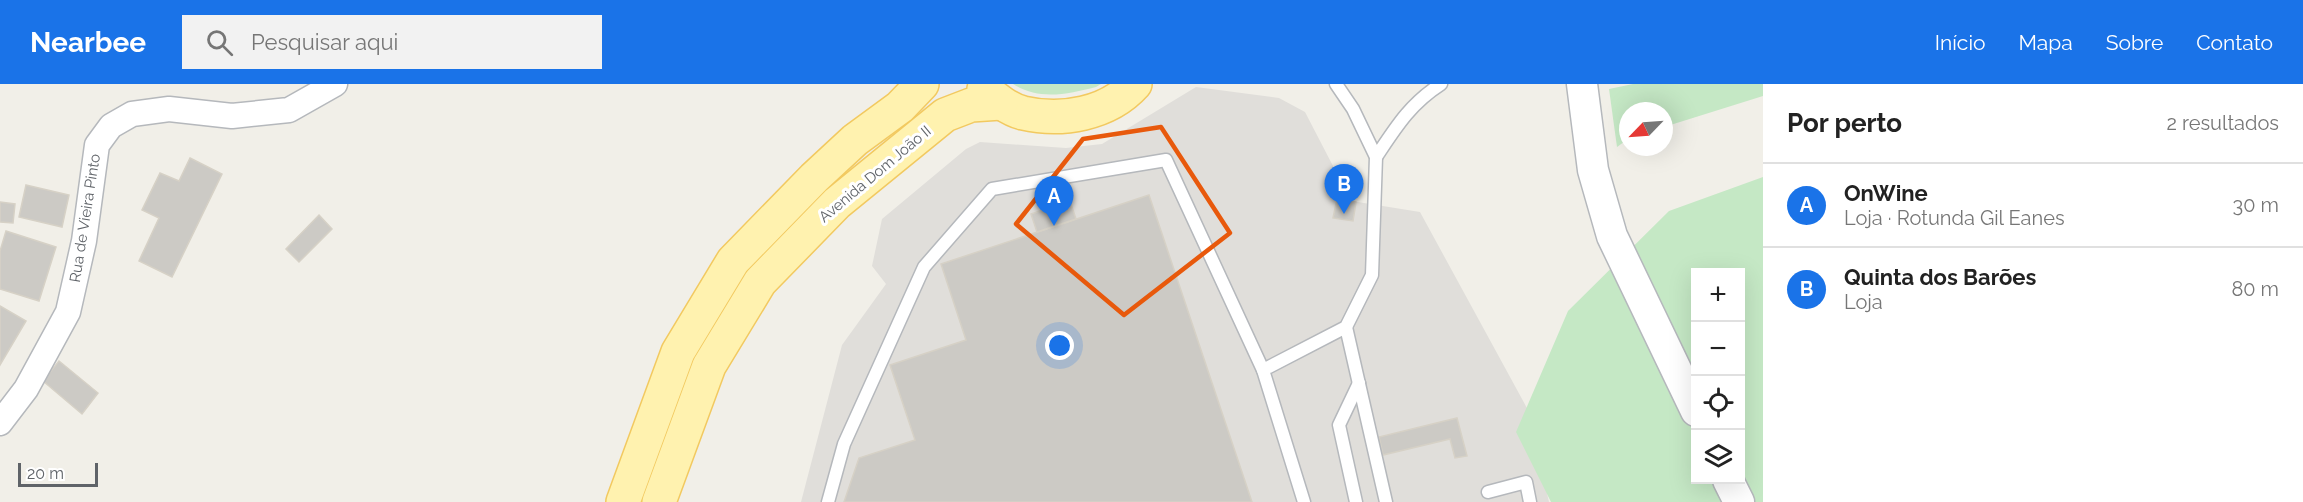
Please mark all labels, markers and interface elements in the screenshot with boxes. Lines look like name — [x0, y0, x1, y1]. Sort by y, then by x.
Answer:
search box — [182, 15, 602, 69]
text: Nearbee — [30, 26, 146, 59]
icon: search — [203, 26, 236, 59]
text: Pesquisar aqui — [251, 29, 398, 55]
text: Início — [1935, 30, 1985, 55]
text: Mapa — [2018, 30, 2073, 55]
text: Sobre — [2106, 30, 2163, 55]
text: Contato — [2196, 30, 2273, 55]
north arrow — [1619, 102, 1673, 156]
text: Por perto — [1787, 108, 1902, 138]
text: 2 resultados — [2166, 111, 2279, 135]
street label: Avenida Dom João II — [815, 122, 935, 226]
street label: Rua de Vieira Pinto — [66, 152, 104, 284]
pin: B — [1324, 164, 1364, 214]
pin: A — [1034, 176, 1074, 226]
text: OnWine — [1844, 180, 1928, 206]
text: A — [1800, 193, 1813, 217]
text: 30 m — [2233, 193, 2279, 217]
text: Loja · Rotunda Gil Eanes — [1844, 206, 2065, 230]
text: Quinta dos Barões — [1844, 264, 2036, 290]
map controls — [1691, 268, 1745, 484]
button: + — [1691, 268, 1745, 322]
text: B — [1800, 277, 1813, 301]
text: 80 m — [2231, 277, 2279, 301]
text: Loja — [1844, 290, 1883, 314]
button: − — [1691, 322, 1745, 376]
your location — [1045, 331, 1074, 360]
button: locate — [1691, 376, 1745, 430]
button: layers — [1691, 430, 1745, 484]
scale bar — [18, 460, 98, 488]
text: 20 m — [27, 464, 64, 483]

